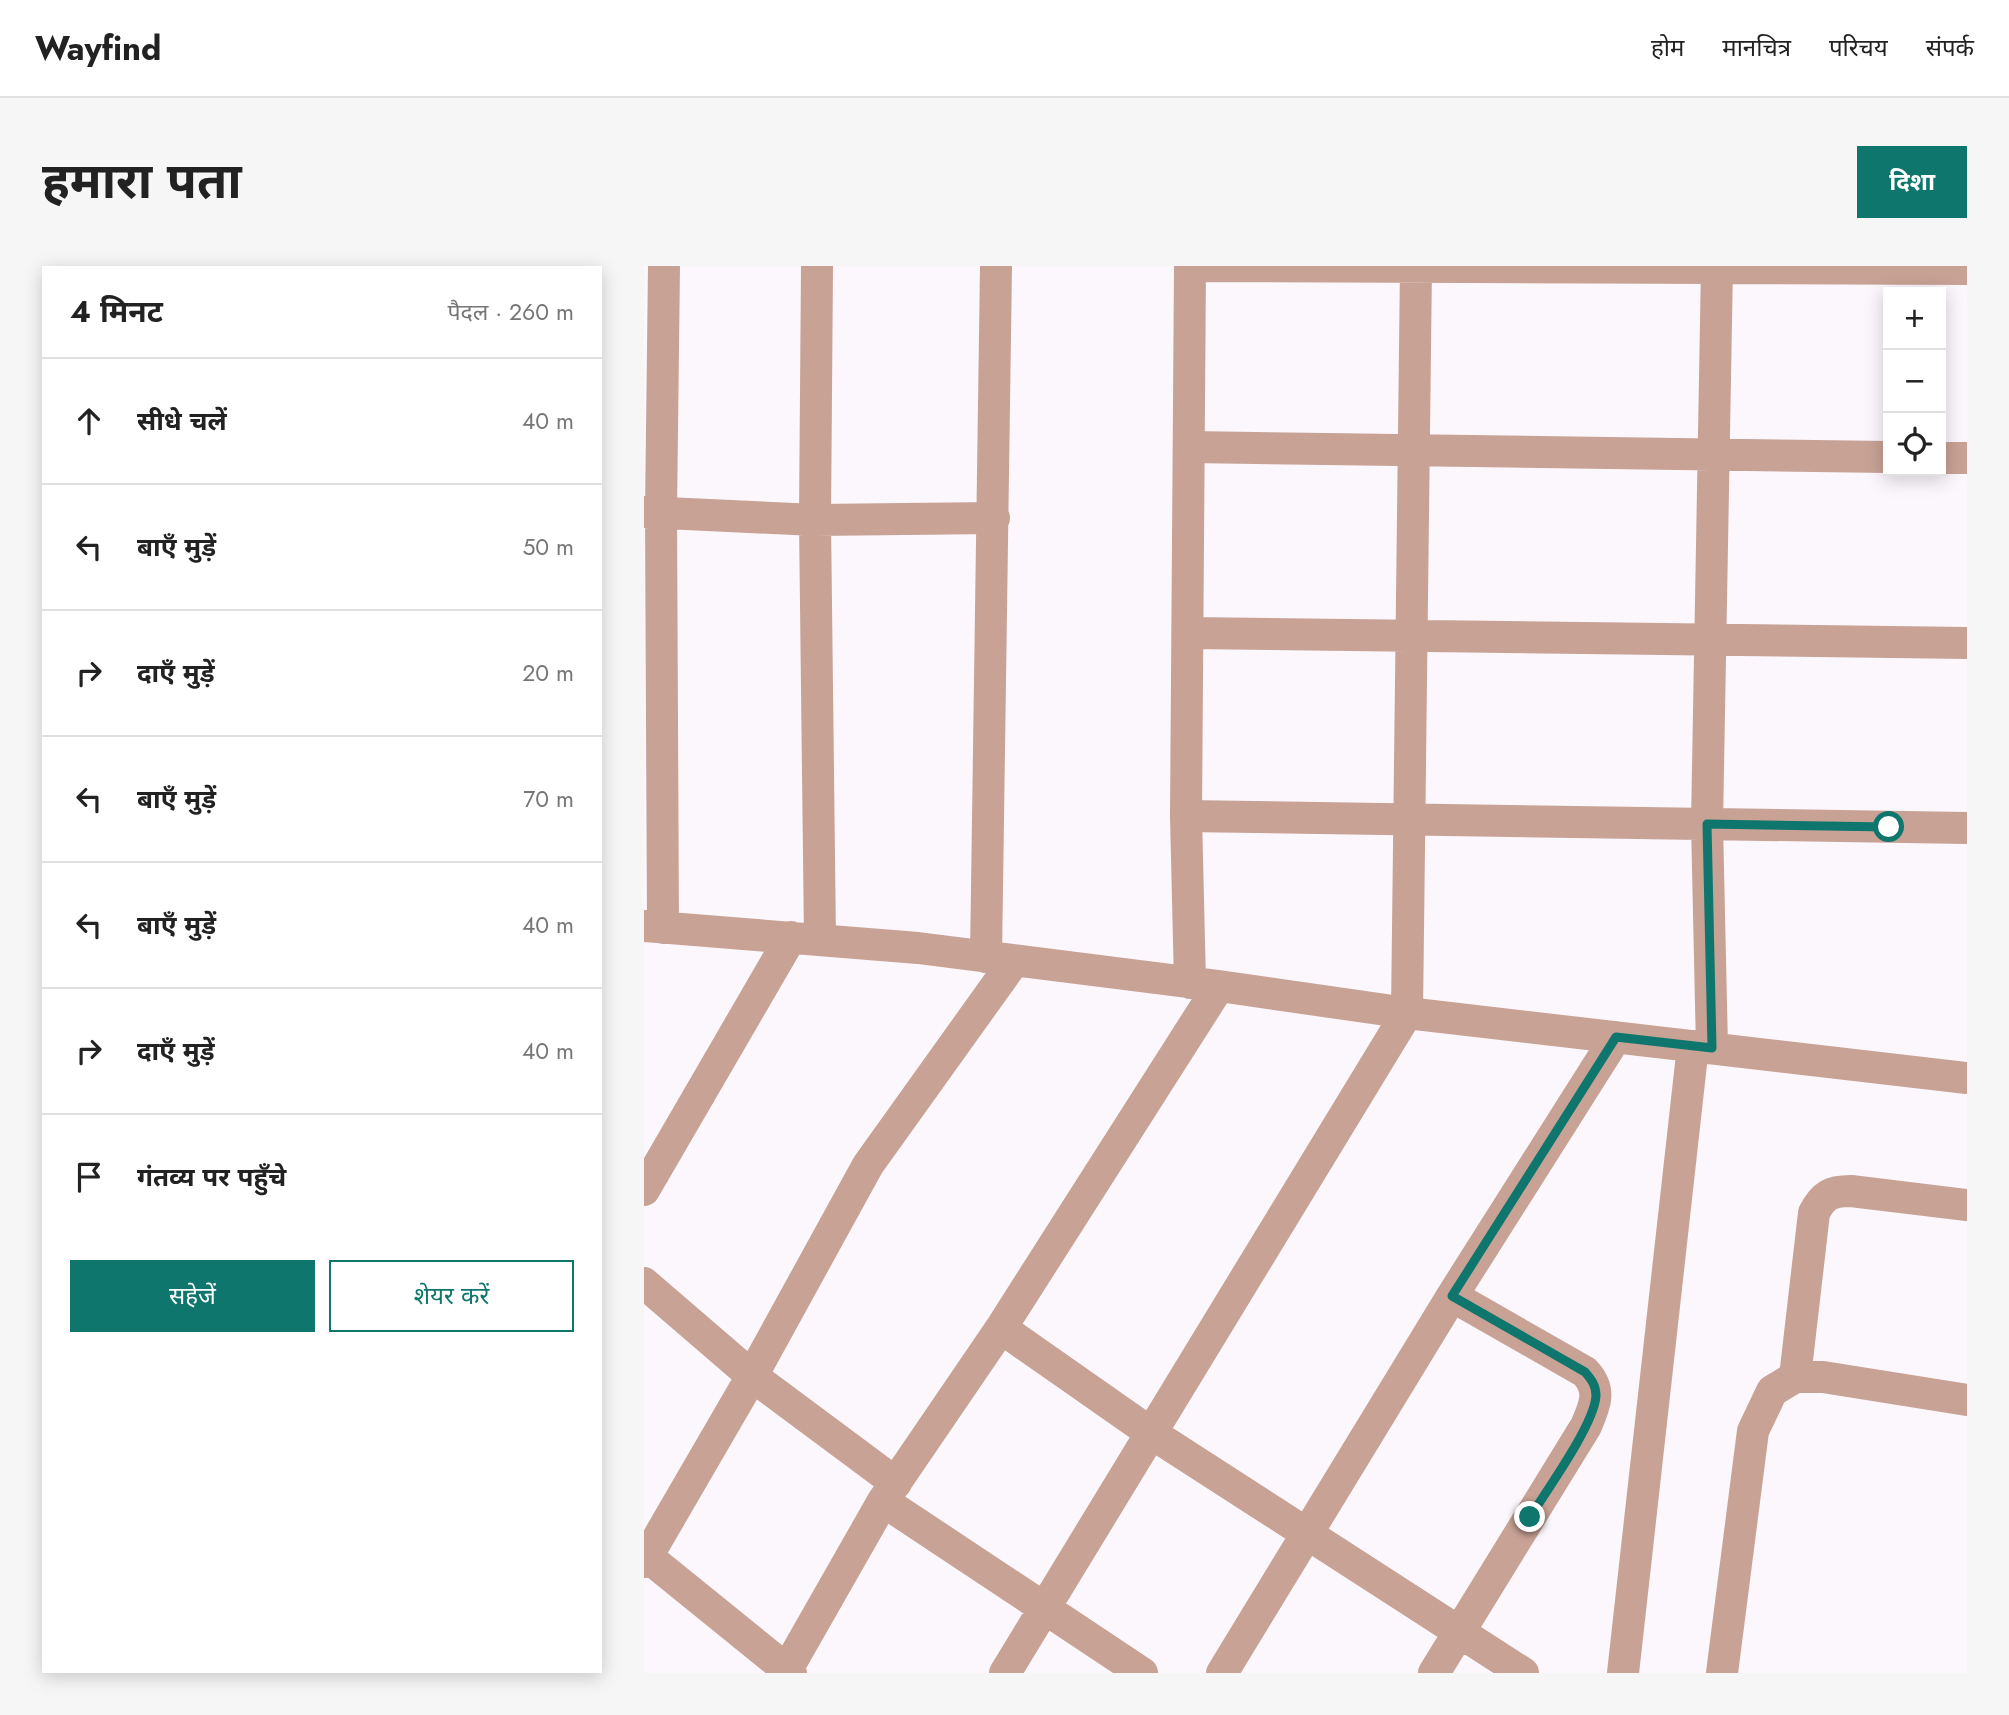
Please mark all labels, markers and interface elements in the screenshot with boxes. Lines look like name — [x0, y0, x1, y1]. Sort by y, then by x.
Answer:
text: Wayfind — [35, 25, 161, 72]
text: होम — [1651, 30, 1684, 65]
text: मानचित्र — [1722, 30, 1791, 65]
text: परिचय — [1829, 30, 1888, 65]
text: संपर्क — [1926, 30, 1974, 65]
text: हमारा पता — [42, 146, 242, 216]
button: दिशा — [1857, 146, 1967, 218]
map controls — [1883, 287, 1946, 476]
button: + — [1883, 287, 1946, 350]
text: 4 मिनट — [70, 290, 163, 333]
text: पैदल · 260 m — [447, 295, 574, 329]
button: − — [1883, 350, 1946, 413]
icon: ahead — [70, 402, 108, 440]
text: सीधे चलें — [137, 402, 227, 440]
text: 40 m — [522, 404, 574, 438]
button: locate — [1883, 413, 1946, 476]
icon: left — [70, 528, 108, 566]
text: बाएँ मुड़ें — [137, 528, 216, 566]
text: 50 m — [522, 530, 574, 564]
icon: right — [70, 654, 108, 692]
text: दाएँ मुड़ें — [137, 654, 215, 692]
text: 20 m — [522, 656, 574, 690]
icon: left — [70, 780, 108, 818]
text: बाएँ मुड़ें — [137, 780, 216, 818]
text: 70 m — [523, 782, 574, 816]
route start — [1873, 811, 1904, 842]
icon: left — [70, 906, 108, 944]
text: बाएँ मुड़ें — [137, 906, 216, 944]
text: 40 m — [522, 908, 574, 942]
icon: right — [70, 1032, 108, 1070]
text: दाएँ मुड़ें — [137, 1032, 215, 1070]
text: 40 m — [522, 1034, 574, 1068]
icon: arrive — [70, 1158, 108, 1196]
text: गंतव्य पर पहुँचे — [137, 1158, 286, 1196]
button: सहेजें — [70, 1260, 315, 1332]
button: शेयर करें — [329, 1260, 574, 1332]
route end — [1514, 1501, 1545, 1532]

